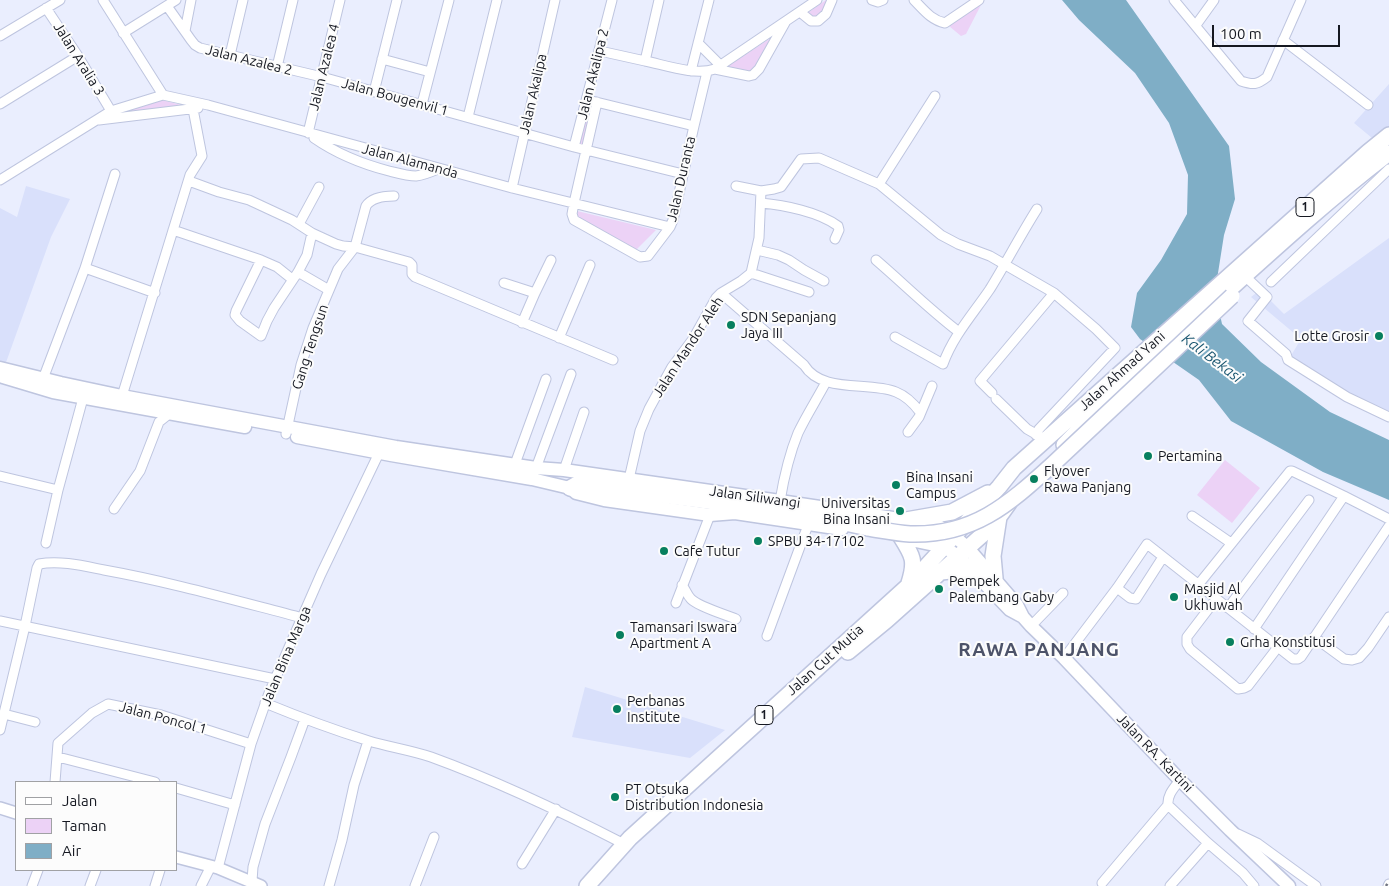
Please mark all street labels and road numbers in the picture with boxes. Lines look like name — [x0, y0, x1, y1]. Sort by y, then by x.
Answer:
street label: Jalan Aralia 3 — [50, 19, 108, 99]
street label: Jalan Azalea 4 — [305, 22, 343, 112]
street label: Jalan Akalipa 2 — [574, 27, 612, 121]
street label: Jalan Azalea 2 — [204, 41, 294, 79]
street label: Jalan Akalipa — [516, 52, 550, 136]
street label: Jalan Bougenvil 1 — [340, 75, 450, 119]
street label: Jalan Duranta — [663, 135, 699, 223]
street label: Jalan Alamanda — [360, 140, 460, 182]
road number: 1 — [1296, 198, 1314, 216]
street label: Jalan Mandor Aleh — [649, 293, 727, 401]
street label: Gang Tengsun — [288, 302, 332, 392]
street label: Jalan Ahmad Yani — [1075, 328, 1169, 414]
street label: Jalan Siliwangi — [709, 482, 801, 512]
street label: Jalan Bina Marga — [257, 604, 315, 708]
street label: Jalan Cut Mutia — [783, 621, 867, 699]
street label: Jalan Poncol 1 — [117, 698, 209, 738]
road number: 1 — [755, 706, 773, 724]
street label: Jalan RA. Kartini — [1113, 710, 1197, 796]

